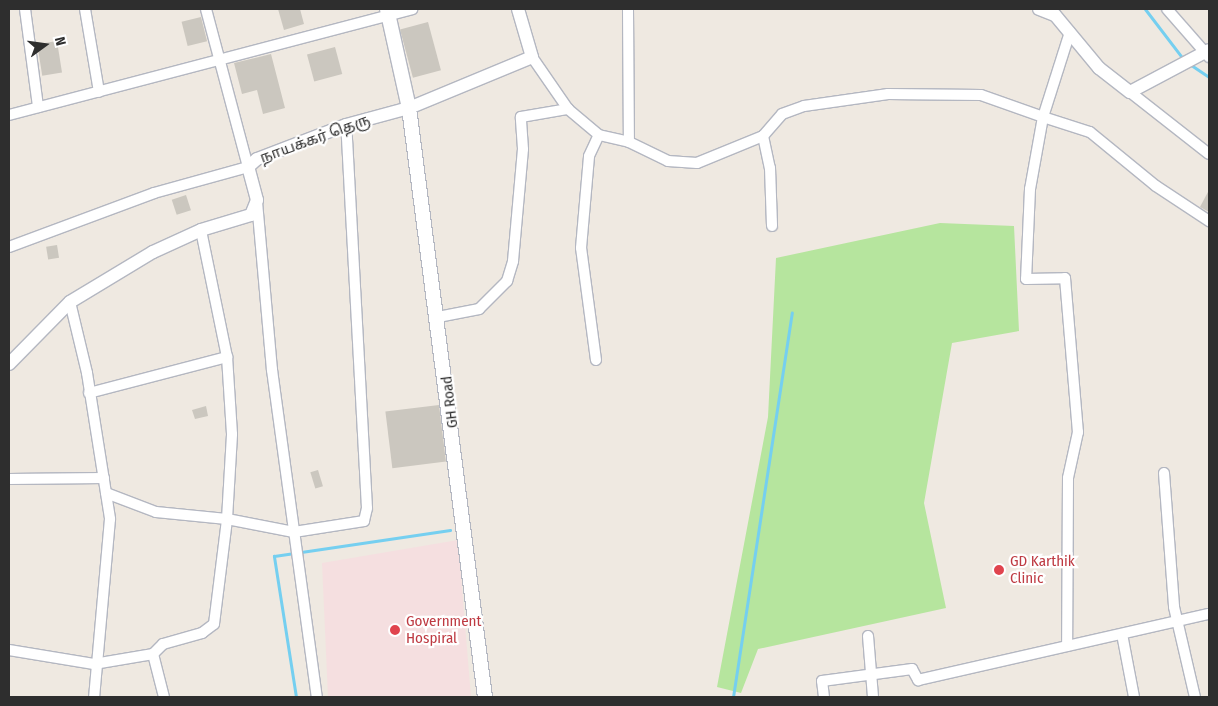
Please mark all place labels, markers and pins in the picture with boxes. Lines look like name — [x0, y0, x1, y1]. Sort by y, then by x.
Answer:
place label: GD Karthik Clinic — [1010, 552, 1075, 587]
marker: GD Karthik Clinic — [992, 563, 1006, 577]
place label: Government Hospiral — [406, 612, 481, 647]
marker: Government Hospiral — [388, 623, 402, 637]

